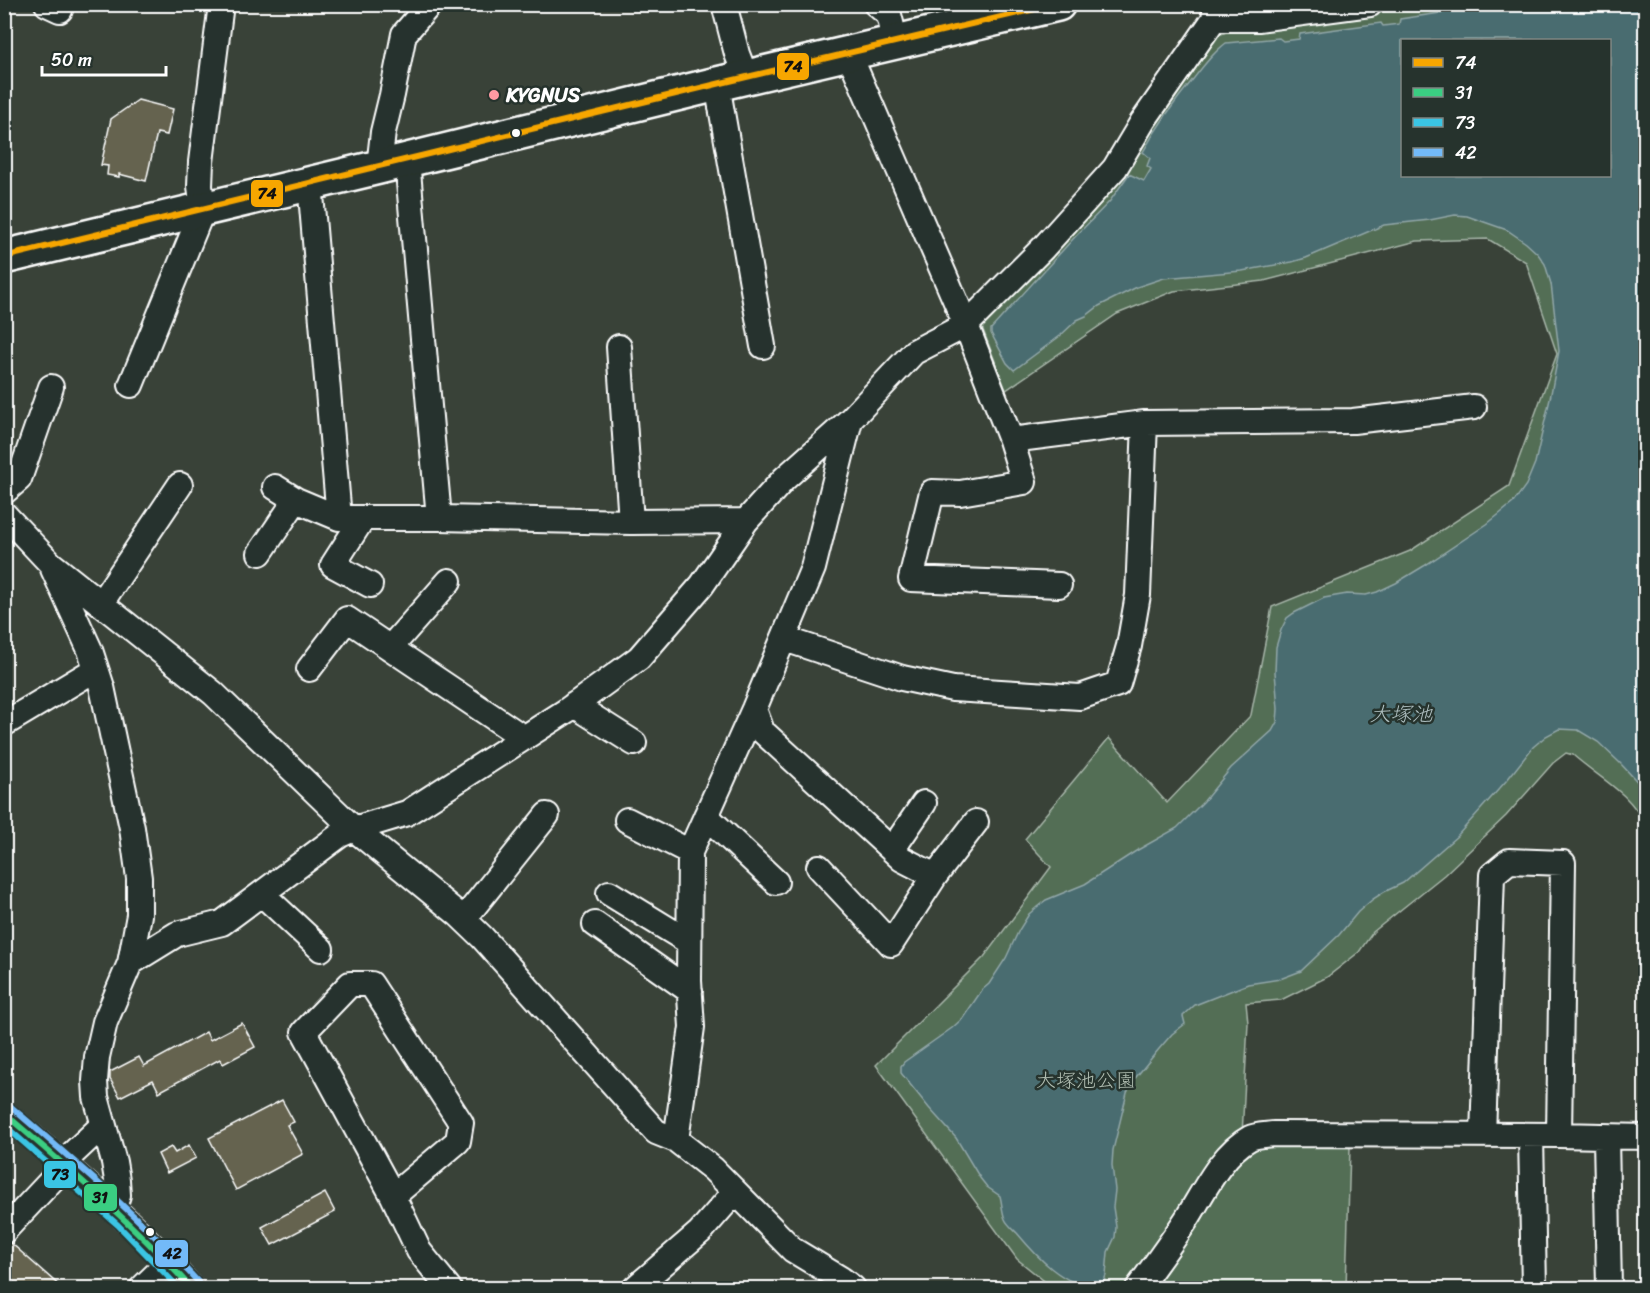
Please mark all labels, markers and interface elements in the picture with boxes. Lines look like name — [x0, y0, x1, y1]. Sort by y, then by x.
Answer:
scale bar — [42, 39, 166, 77]
legend — [1401, 39, 1611, 177]
text: 50 m — [51, 44, 92, 76]
text: 74 — [1455, 47, 1477, 79]
line badge: 74 — [776, 52, 810, 81]
text: 74 — [783, 52, 803, 81]
text: 31 — [1455, 77, 1473, 109]
place label: KYGNUS — [505, 78, 581, 113]
marker: KYGNUS — [487, 88, 501, 102]
text: 73 — [1455, 107, 1475, 139]
unlabelled marker — [510, 127, 522, 139]
text: 42 — [1455, 137, 1477, 169]
line badge: 74 — [250, 179, 284, 208]
text: 74 — [257, 179, 277, 208]
water label: 大塚池 — [1370, 695, 1433, 733]
park label: 大塚池公園 — [1036, 1063, 1136, 1098]
line badge: 73 — [43, 1160, 77, 1189]
text: 73 — [51, 1160, 69, 1189]
line badge: 31 — [83, 1183, 118, 1212]
text: 31 — [91, 1183, 108, 1212]
unlabelled marker — [144, 1226, 156, 1238]
line badge: 42 — [154, 1239, 189, 1268]
text: 42 — [161, 1239, 182, 1268]

